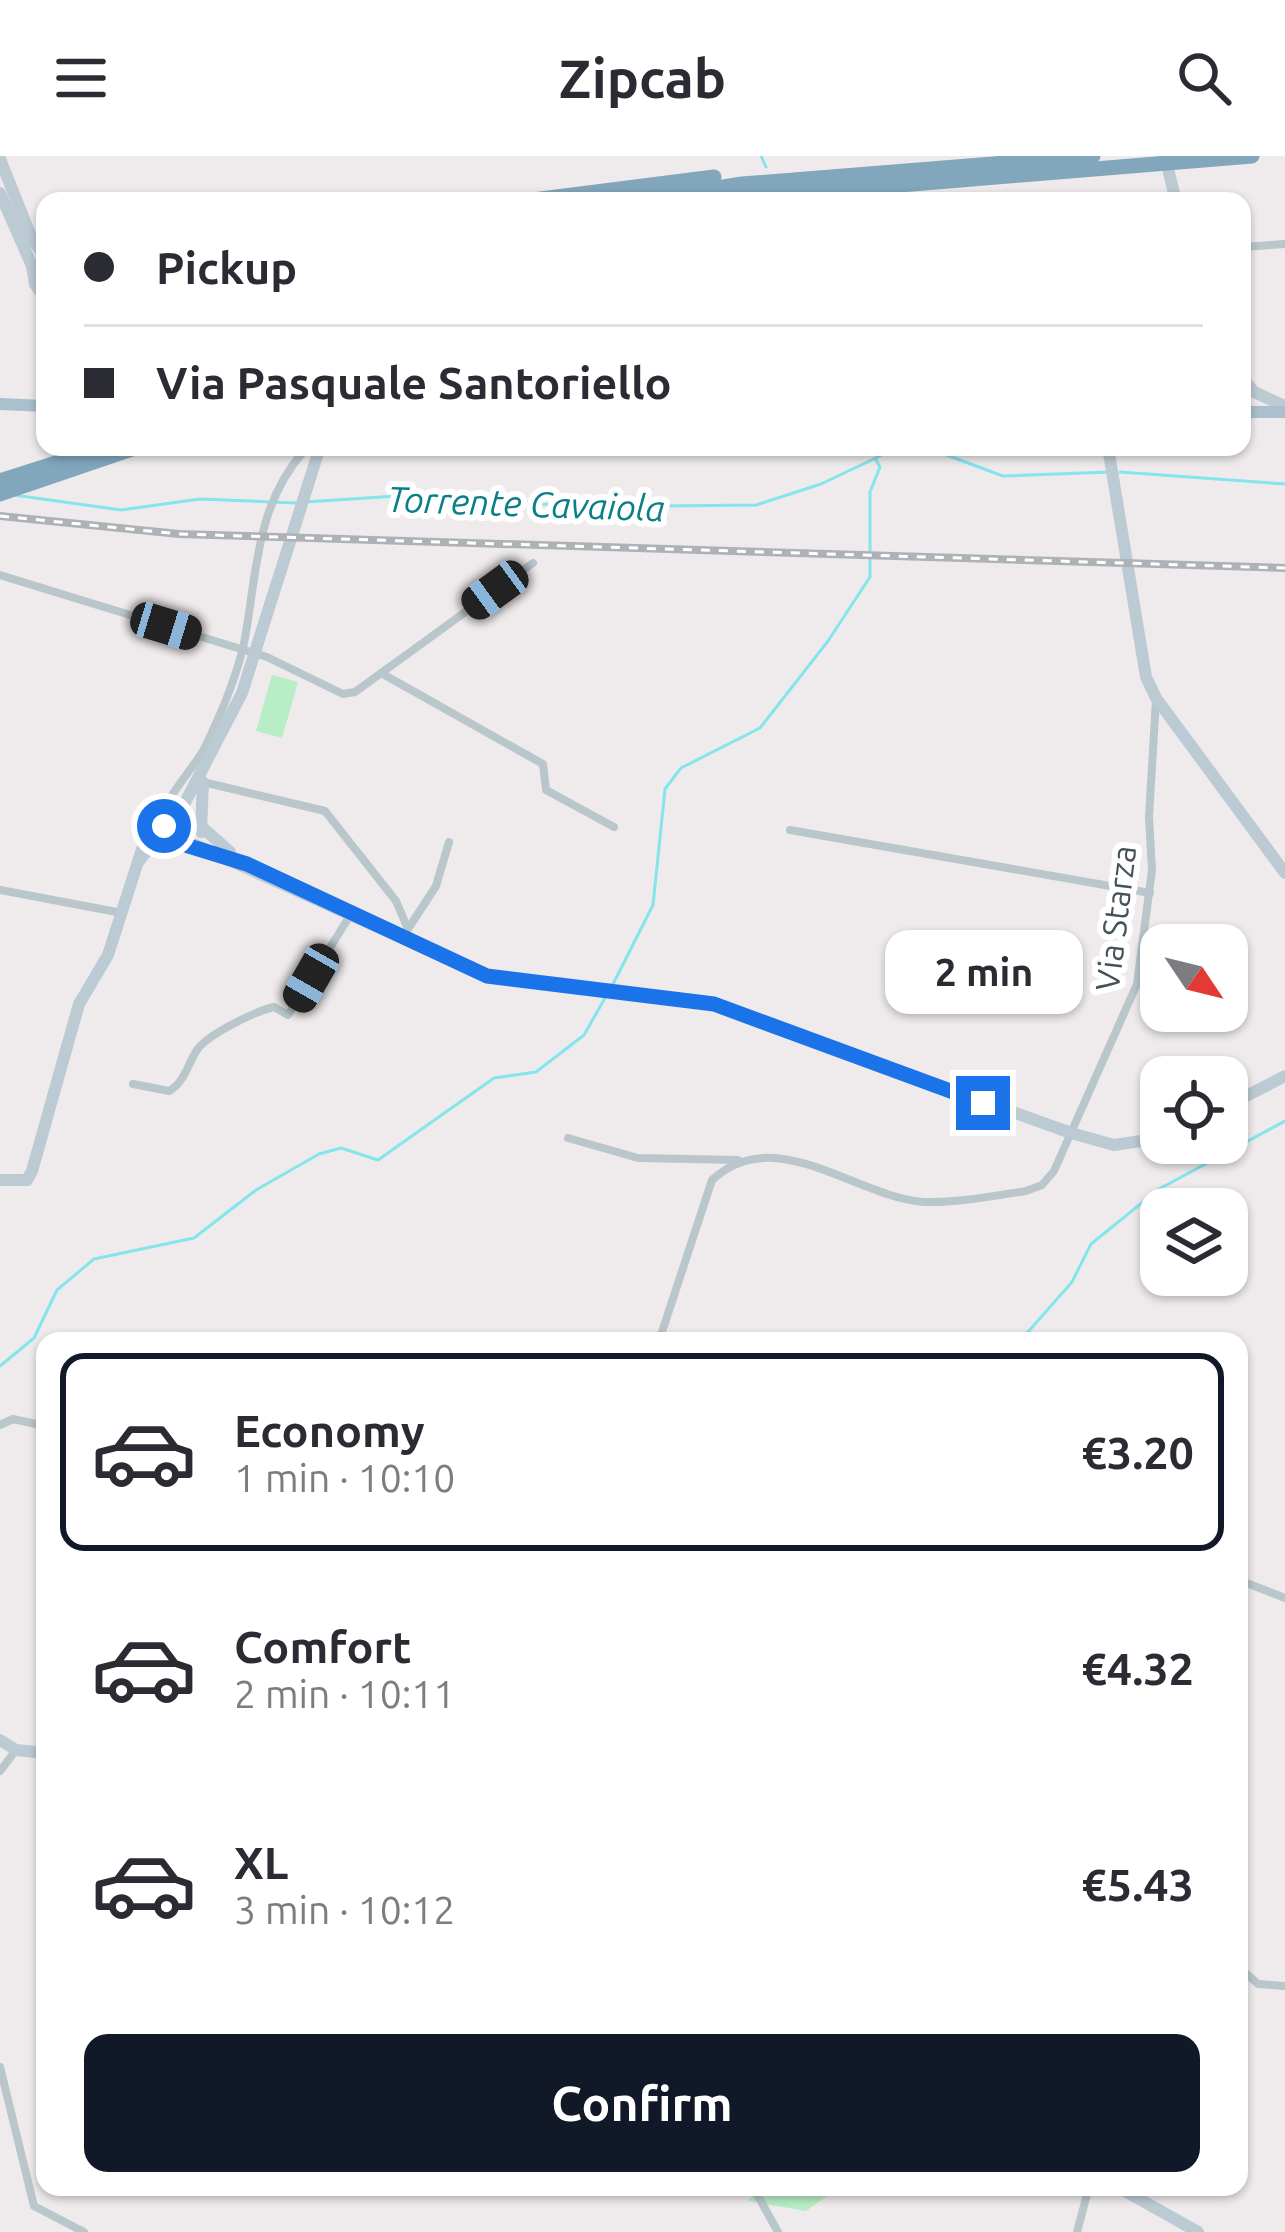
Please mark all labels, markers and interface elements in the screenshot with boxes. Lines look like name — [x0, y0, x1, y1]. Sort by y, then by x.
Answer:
icon: menu — [48, 45, 114, 111]
icon: search — [1171, 45, 1237, 111]
text: Zipcab — [559, 48, 726, 108]
text: Pickup — [156, 242, 297, 293]
text: Via Pasquale Santoriello — [156, 357, 672, 408]
water label: Torrente Cavaiola — [386, 478, 666, 528]
car — [455, 554, 535, 626]
car — [126, 598, 206, 654]
route start — [137, 799, 191, 853]
street label: Via Starza — [1088, 843, 1142, 993]
north arrow — [1140, 924, 1248, 1032]
map controls — [1140, 924, 1248, 1296]
callout: 2 min — [884, 929, 1082, 1013]
car — [277, 938, 345, 1018]
text: 2 min — [935, 950, 1033, 993]
button: locate — [1140, 1056, 1248, 1164]
route end — [956, 1076, 1010, 1130]
button: layers — [1140, 1188, 1248, 1296]
icon: car — [90, 1398, 198, 1506]
text: Economy — [234, 1405, 425, 1456]
text: €3.20 — [1081, 1427, 1194, 1478]
text: 1 min · 10:10 — [234, 1456, 455, 1499]
icon: car — [90, 1614, 198, 1722]
text: Comfort — [234, 1621, 411, 1672]
text: €4.32 — [1081, 1643, 1194, 1694]
text: 2 min · 10:11 — [234, 1672, 455, 1715]
icon: car — [90, 1830, 198, 1938]
text: XL — [234, 1837, 288, 1888]
text: €5.43 — [1081, 1859, 1194, 1910]
text: 3 min · 10:12 — [234, 1888, 455, 1931]
button: Confirm — [84, 2034, 1200, 2172]

